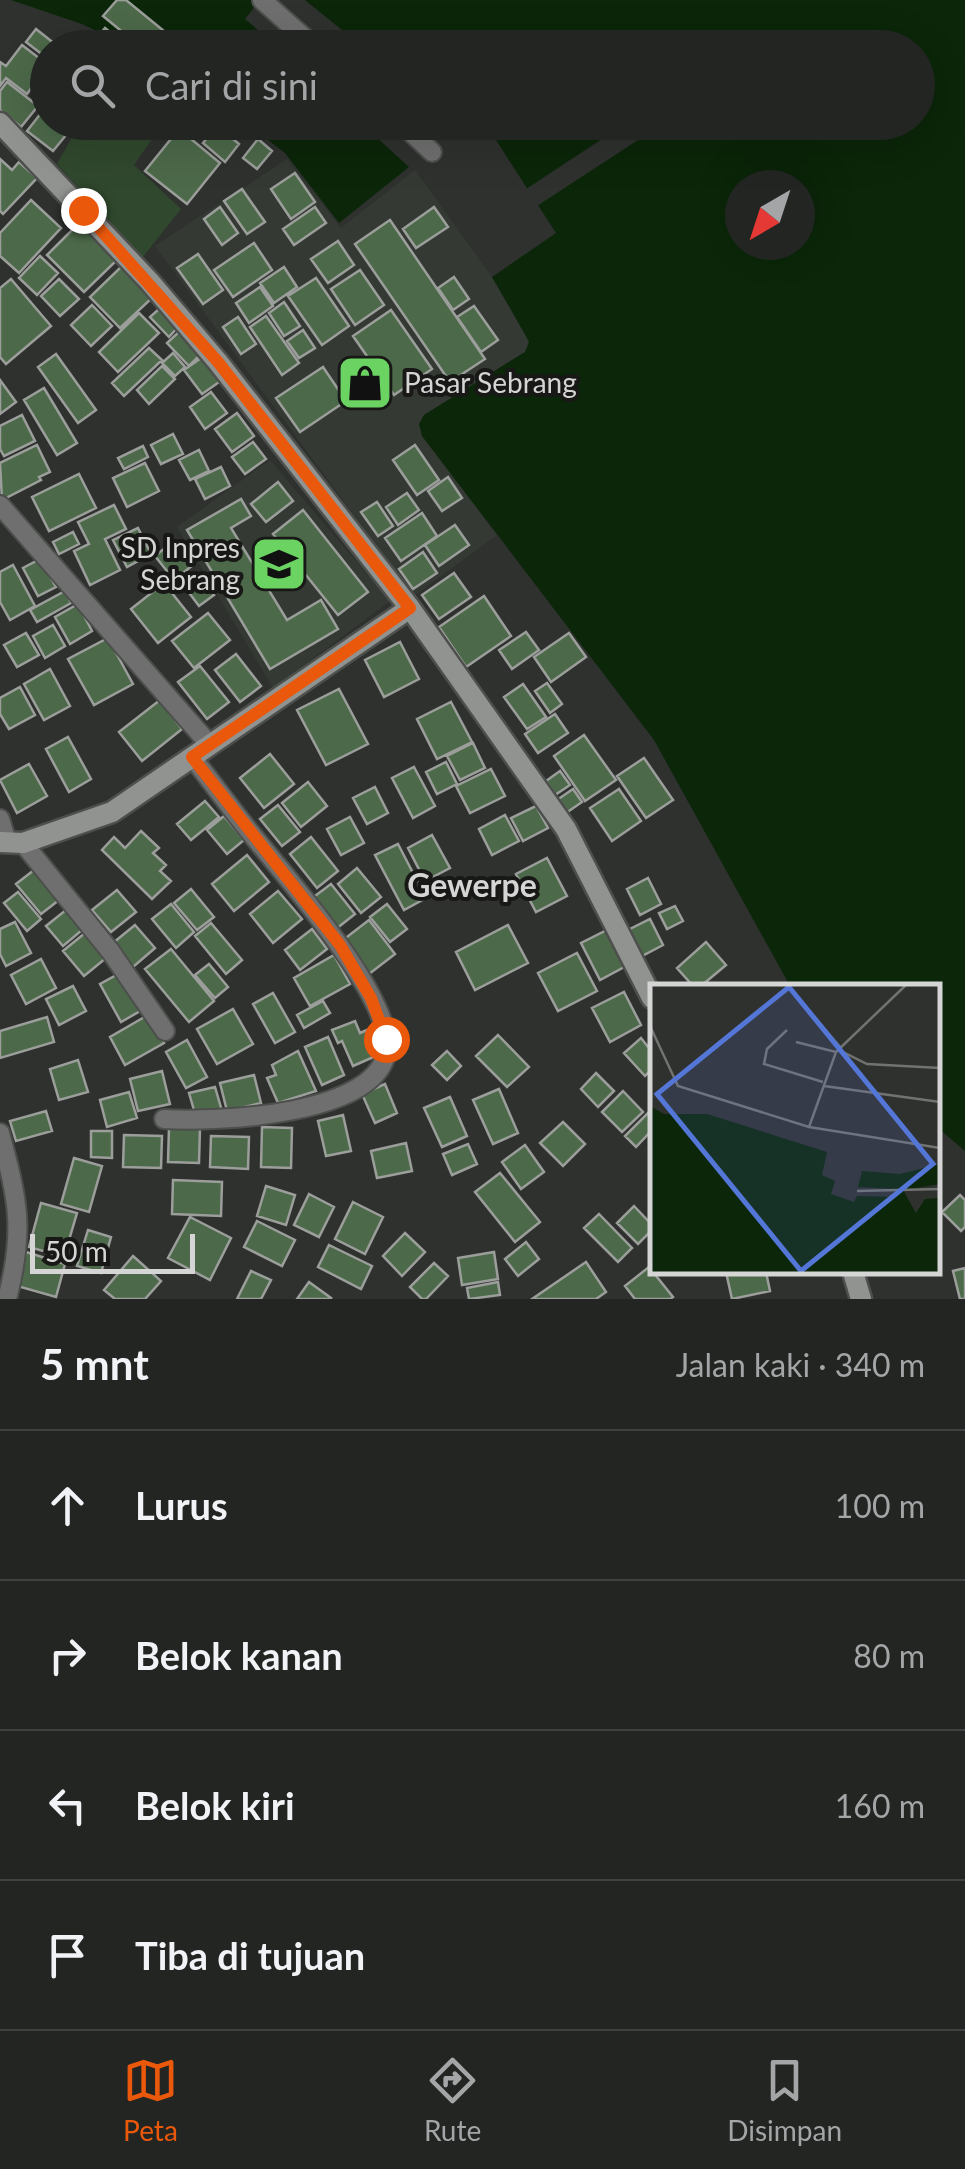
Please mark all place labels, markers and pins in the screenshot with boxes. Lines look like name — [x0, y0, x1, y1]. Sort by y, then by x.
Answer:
shop icon: Pasar Sebrang — [335, 353, 395, 413]
place label: Pasar Sebrang — [404, 365, 577, 399]
place label: SD Inpres Sebrang — [121, 530, 240, 596]
school or university icon: SD Inpres Sebrang — [249, 534, 309, 594]

